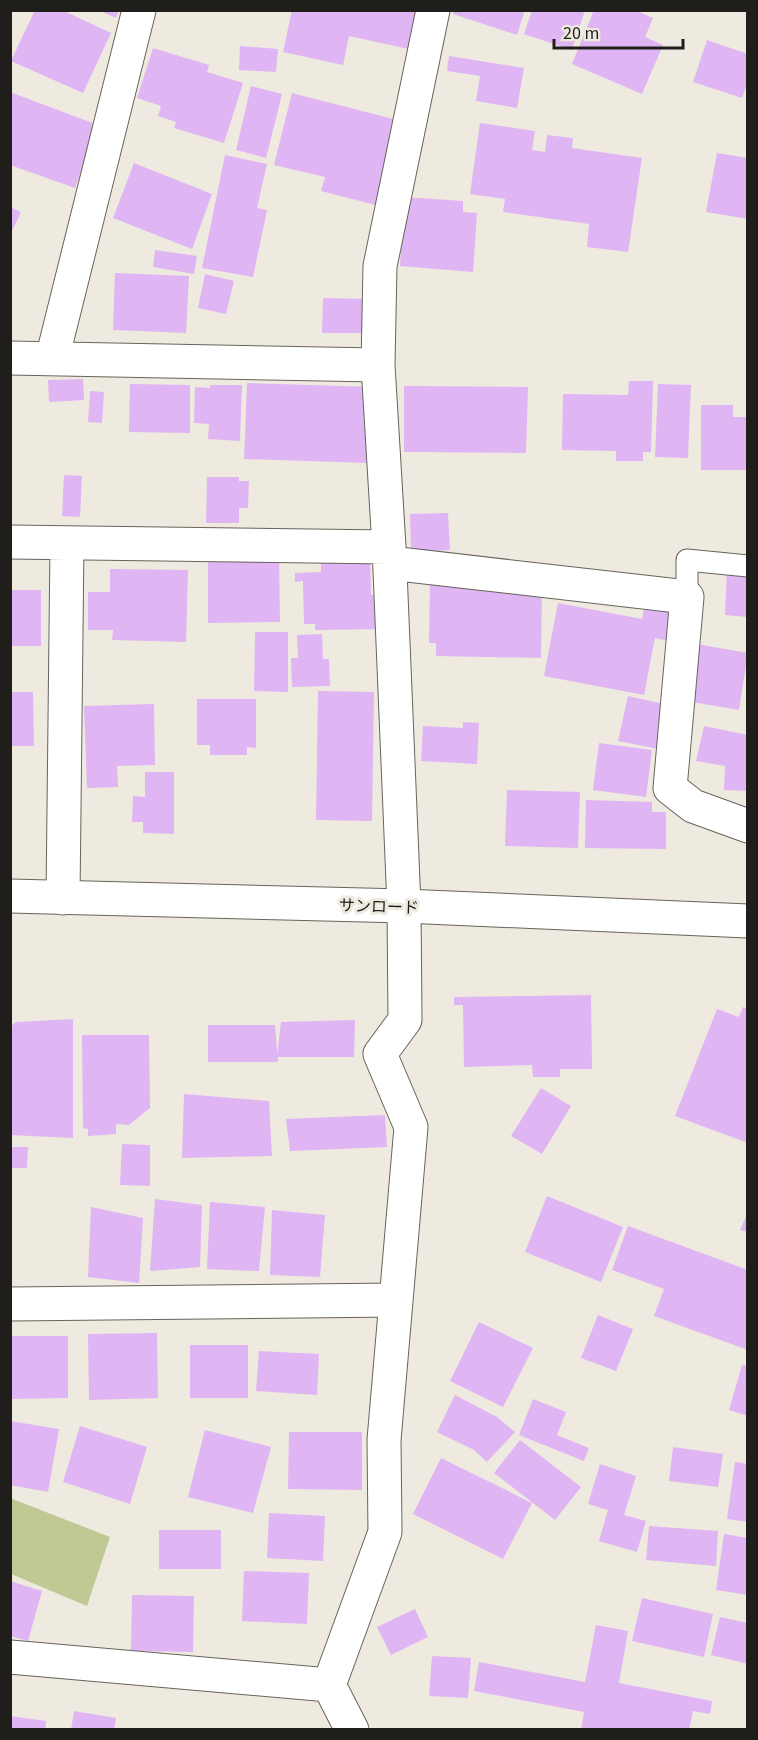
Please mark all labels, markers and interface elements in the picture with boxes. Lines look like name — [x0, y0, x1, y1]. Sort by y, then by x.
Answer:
scale bar — [554, 12, 683, 50]
text: 20 m — [563, 21, 599, 46]
street label: サンロード — [339, 895, 419, 919]

